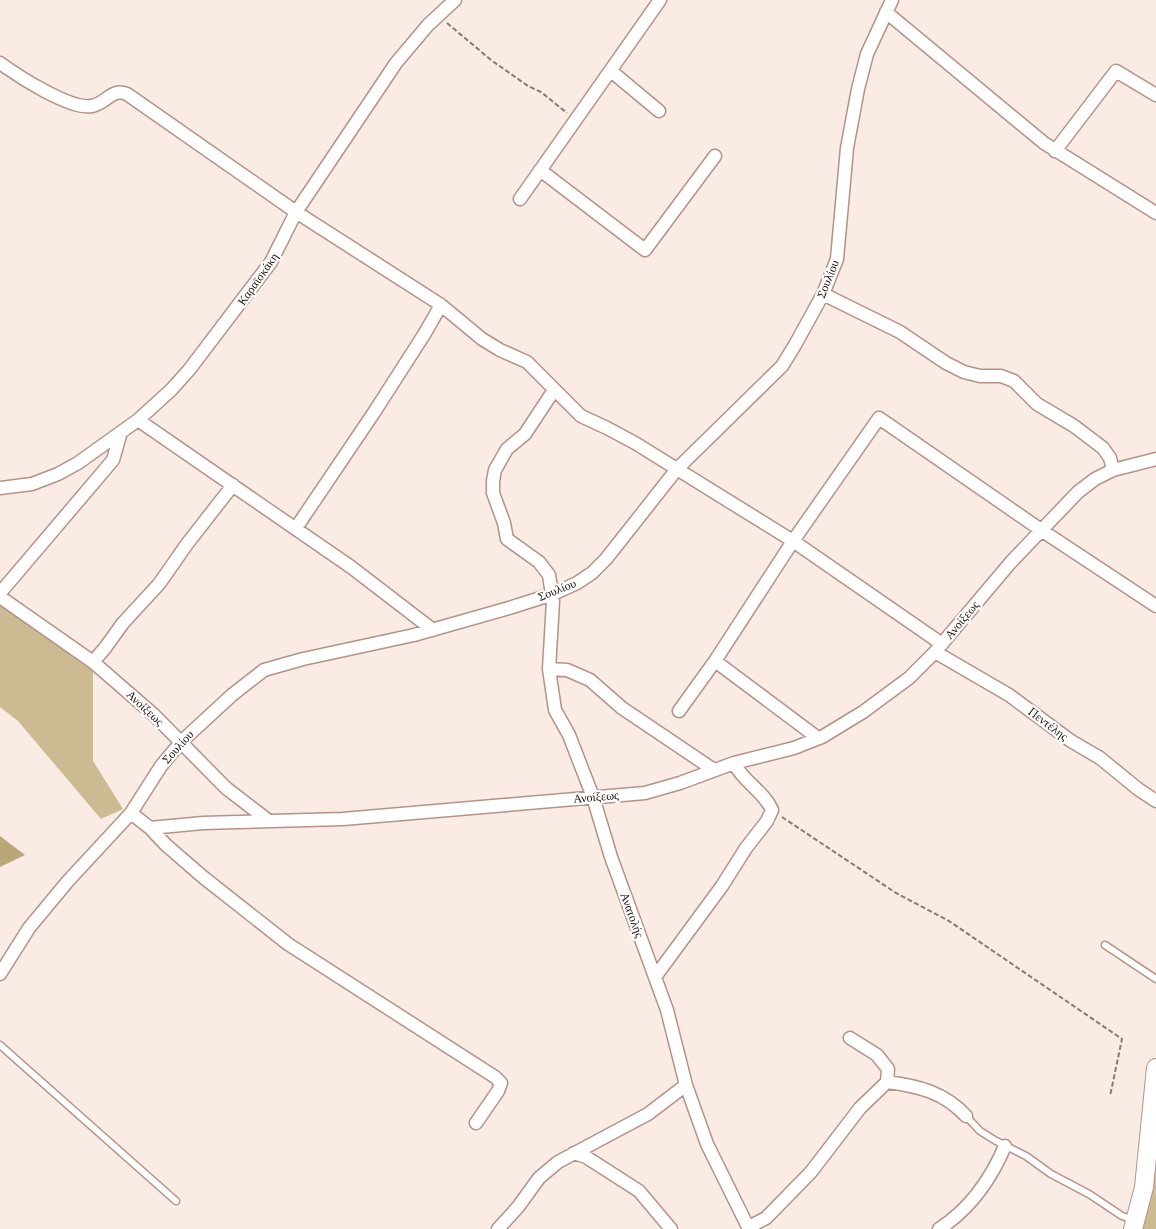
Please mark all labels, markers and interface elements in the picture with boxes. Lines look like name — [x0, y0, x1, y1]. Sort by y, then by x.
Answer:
street label: Καραϊσκάκη — [234, 249, 281, 308]
street label: Σουλίου — [813, 257, 842, 300]
street label: Σουλίου — [535, 575, 578, 604]
street label: Ανοίξεως — [941, 597, 982, 642]
street label: Ανοίξεως — [124, 687, 167, 729]
street label: Πεντέλης — [1025, 704, 1071, 744]
street label: Σουλίου — [159, 727, 197, 767]
street label: Ανοίξεως — [573, 787, 620, 806]
street label: Ανατολής — [617, 890, 648, 940]

